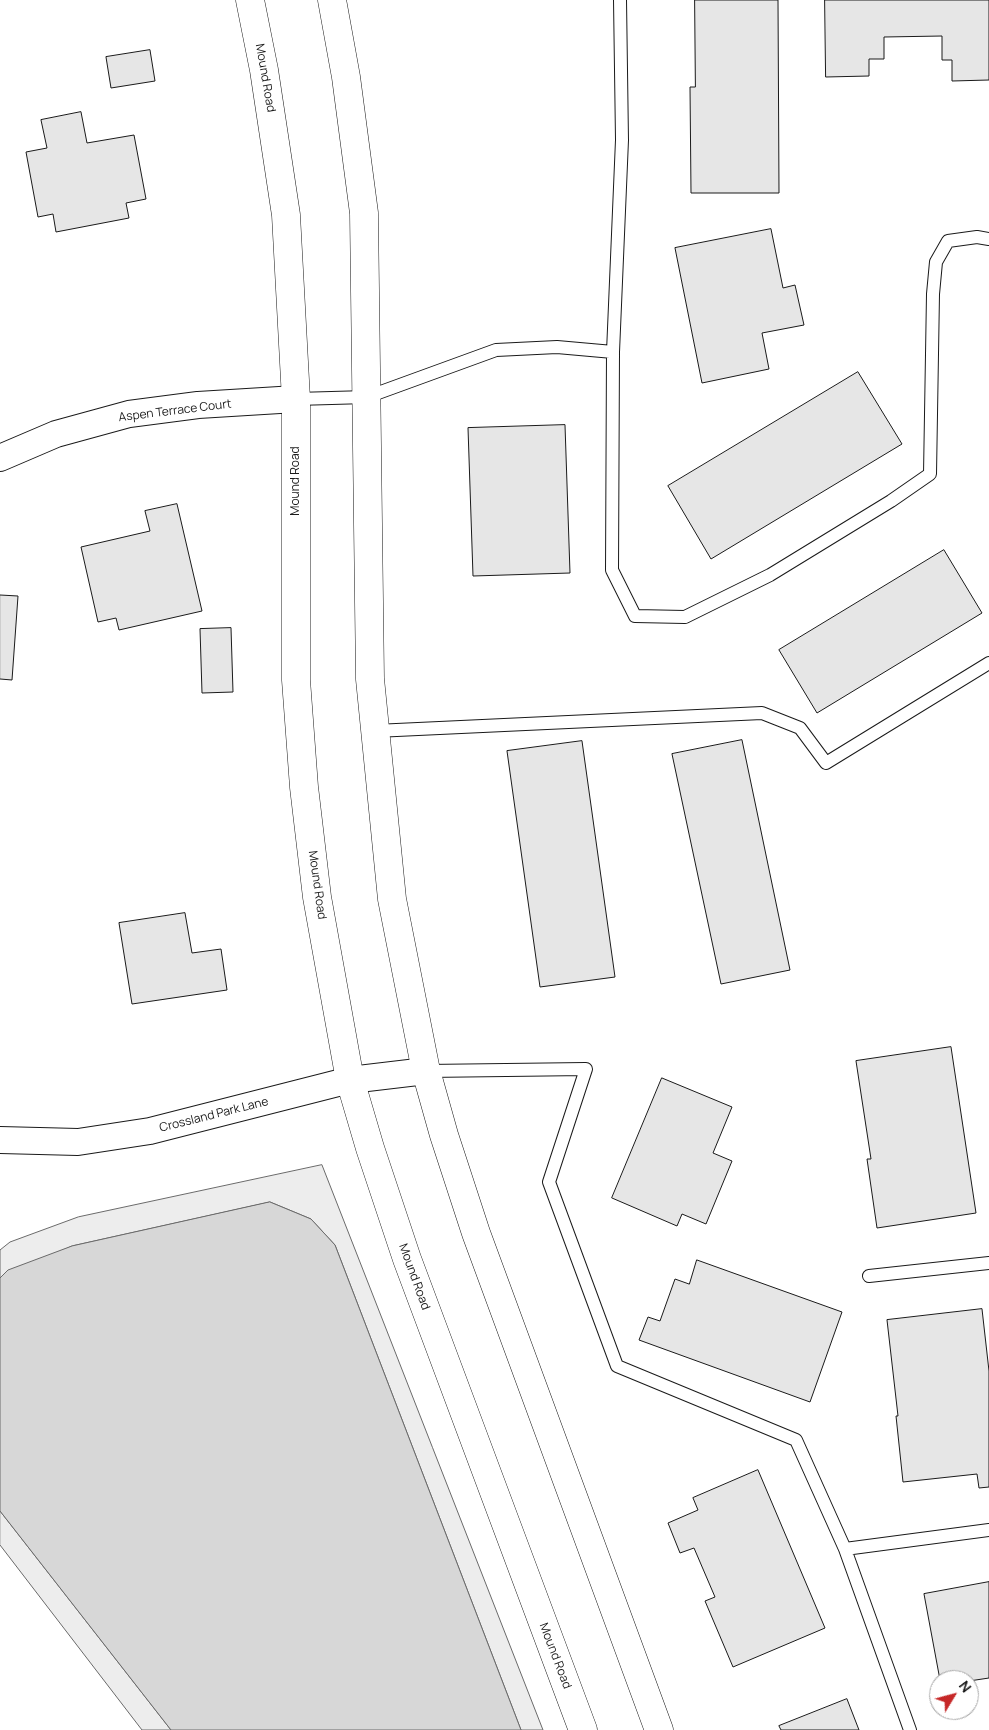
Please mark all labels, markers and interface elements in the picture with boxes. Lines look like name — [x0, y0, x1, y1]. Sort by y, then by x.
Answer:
street label: Mound Road — [252, 43, 278, 113]
street label: Aspen Terrace Court — [118, 397, 232, 425]
street label: Mound Road — [289, 446, 303, 516]
street label: Mound Road — [305, 850, 329, 920]
street label: Crossland Park Lane — [158, 1095, 270, 1135]
street label: Mound Road — [395, 1242, 433, 1312]
street label: Mound Road — [536, 1621, 574, 1691]
north arrow — [929, 1670, 979, 1720]
text: N — [955, 1677, 976, 1696]

